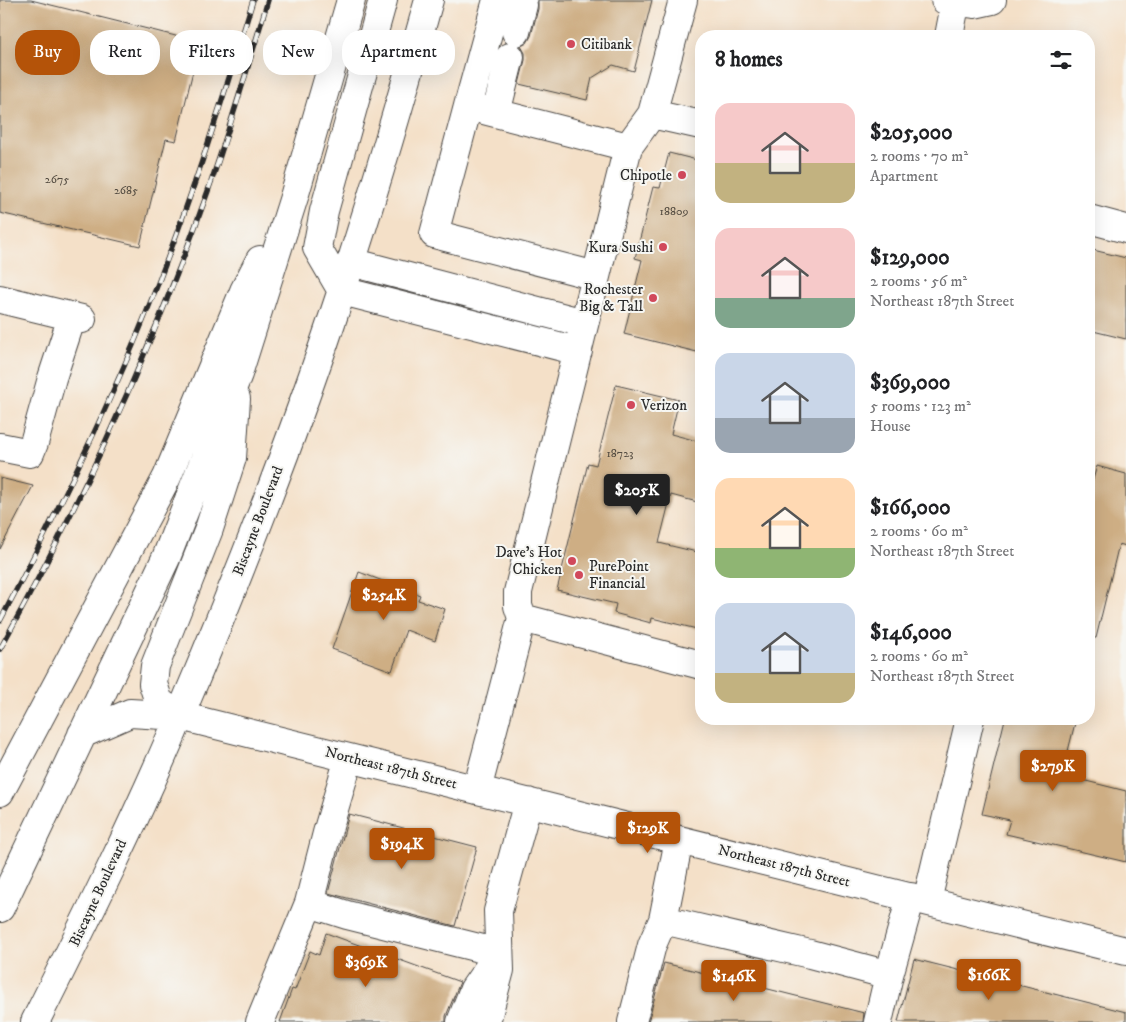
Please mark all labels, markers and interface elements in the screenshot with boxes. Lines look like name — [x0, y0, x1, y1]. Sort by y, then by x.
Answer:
chip: Buy — [15, 30, 80, 75]
chip: Rent — [90, 30, 160, 75]
chip: Filters — [170, 30, 253, 75]
chip: New — [263, 30, 332, 75]
chip: Apartment — [342, 30, 455, 75]
place label: Citibank — [581, 35, 633, 54]
marker: Citibank — [565, 38, 577, 50]
icon: filters — [1047, 46, 1075, 74]
text: 8 homes — [715, 47, 783, 73]
text: $205,000 — [870, 120, 952, 146]
icon: home — [755, 123, 815, 183]
text: 2 rooms · 70 m² — [870, 146, 968, 166]
place label: Chipotle — [620, 166, 672, 185]
text: Apartment — [870, 166, 938, 186]
marker: Chipotle — [676, 169, 688, 181]
house number: 2675 — [45, 172, 69, 187]
house number: 2685 — [114, 183, 138, 198]
house number: 18809 — [660, 204, 688, 219]
place label: Kura Sushi — [588, 238, 653, 257]
marker: Kura Sushi — [657, 241, 669, 253]
text: $129,000 — [870, 245, 950, 271]
icon: home — [755, 248, 815, 308]
text: 2 rooms · 56 m² — [870, 271, 967, 291]
place label: Rochester Big & Tall — [579, 280, 643, 316]
text: Northeast 187th Street — [870, 291, 1014, 311]
marker: Rochester Big & Tall — [647, 292, 659, 304]
text: $369,000 — [870, 370, 950, 396]
icon: home — [755, 373, 815, 433]
place label: Verizon — [640, 396, 687, 415]
text: 5 rooms · 123 m² — [870, 396, 971, 416]
marker: Verizon — [625, 399, 637, 411]
text: House — [870, 416, 911, 436]
house number: 18723 — [606, 446, 634, 461]
street label: Biscayne Boulevard — [228, 463, 288, 579]
pin: $205K — [602, 474, 672, 516]
text: $205K — [615, 480, 659, 500]
text: $166,000 — [870, 495, 951, 521]
icon: home — [755, 498, 815, 558]
text: 2 rooms · 60 m² — [870, 521, 968, 541]
text: Northeast 187th Street — [870, 541, 1014, 561]
place label: Dave's Hot Chicken — [495, 543, 562, 579]
marker: Dave's Hot Chicken — [566, 555, 578, 567]
place label: PurePoint Financial — [589, 557, 649, 593]
marker: PurePoint Financial — [573, 569, 585, 581]
pin: $254K — [349, 578, 419, 621]
text: $254K — [362, 585, 406, 605]
text: $146,000 — [870, 620, 952, 646]
icon: home — [755, 623, 815, 683]
text: 2 rooms · 60 m² — [870, 646, 968, 666]
text: Northeast 187th Street — [870, 666, 1014, 686]
street label: Northeast 187th Street — [323, 742, 459, 794]
pin: $279K — [1018, 750, 1088, 792]
text: $279K — [1031, 756, 1075, 776]
pin: $129K — [613, 812, 683, 854]
text: $129K — [627, 818, 669, 838]
pin: $194K — [367, 828, 437, 870]
text: $194K — [381, 834, 424, 854]
street label: Biscayne Boulevard — [65, 836, 131, 950]
street label: Northeast 187th Street — [716, 840, 852, 892]
pin: $369K — [331, 946, 401, 988]
text: $369K — [345, 952, 387, 972]
pin: $166K — [954, 958, 1024, 1001]
pin: $146K — [699, 960, 769, 1002]
text: $166K — [968, 965, 1010, 985]
text: $146K — [712, 966, 756, 986]

